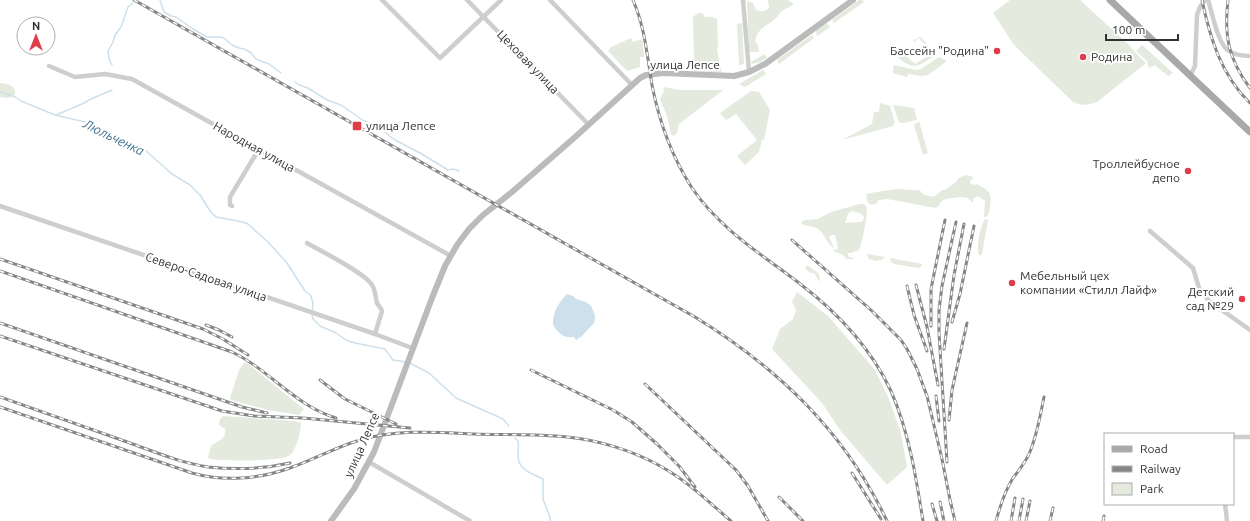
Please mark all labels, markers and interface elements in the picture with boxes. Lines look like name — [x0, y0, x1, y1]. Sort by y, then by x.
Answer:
north arrow — [16, 16, 56, 56]
scale bar — [1106, 16, 1178, 42]
text: N — [32, 20, 40, 32]
text: 100 m — [1112, 23, 1145, 36]
street label: Цеховая улица — [495, 27, 562, 96]
place label: Бассейн "Родина" — [890, 44, 989, 57]
marker: Бассейн "Родина" — [992, 46, 1002, 56]
place label: Родина — [1091, 50, 1132, 63]
marker: Родина — [1078, 52, 1088, 62]
street label: улица Лепсе — [650, 58, 720, 71]
water label: Люльченка — [81, 116, 147, 158]
street label: Народная улица — [211, 119, 297, 174]
place label: улица Лепсе — [366, 119, 436, 132]
marker: улица Лепсе — [351, 120, 363, 132]
place label: Троллейбусное депо — [1093, 157, 1180, 184]
marker: Троллейбусное депо — [1183, 166, 1193, 176]
street label: Северо-Садовая улица — [144, 250, 269, 303]
place label: Мебельный цех компании «Стилл Лайф» — [1020, 269, 1157, 296]
marker: Мебельный цех компании «Стилл Лайф» — [1007, 278, 1017, 288]
place label: Детский сад №29 — [1186, 285, 1234, 312]
marker: Детский сад №29 — [1237, 294, 1247, 304]
street label: улица Лепсе — [341, 410, 382, 479]
legend — [1104, 433, 1234, 505]
text: Road — [1140, 442, 1168, 455]
text: Railway — [1140, 462, 1181, 475]
text: Park — [1140, 482, 1164, 495]

